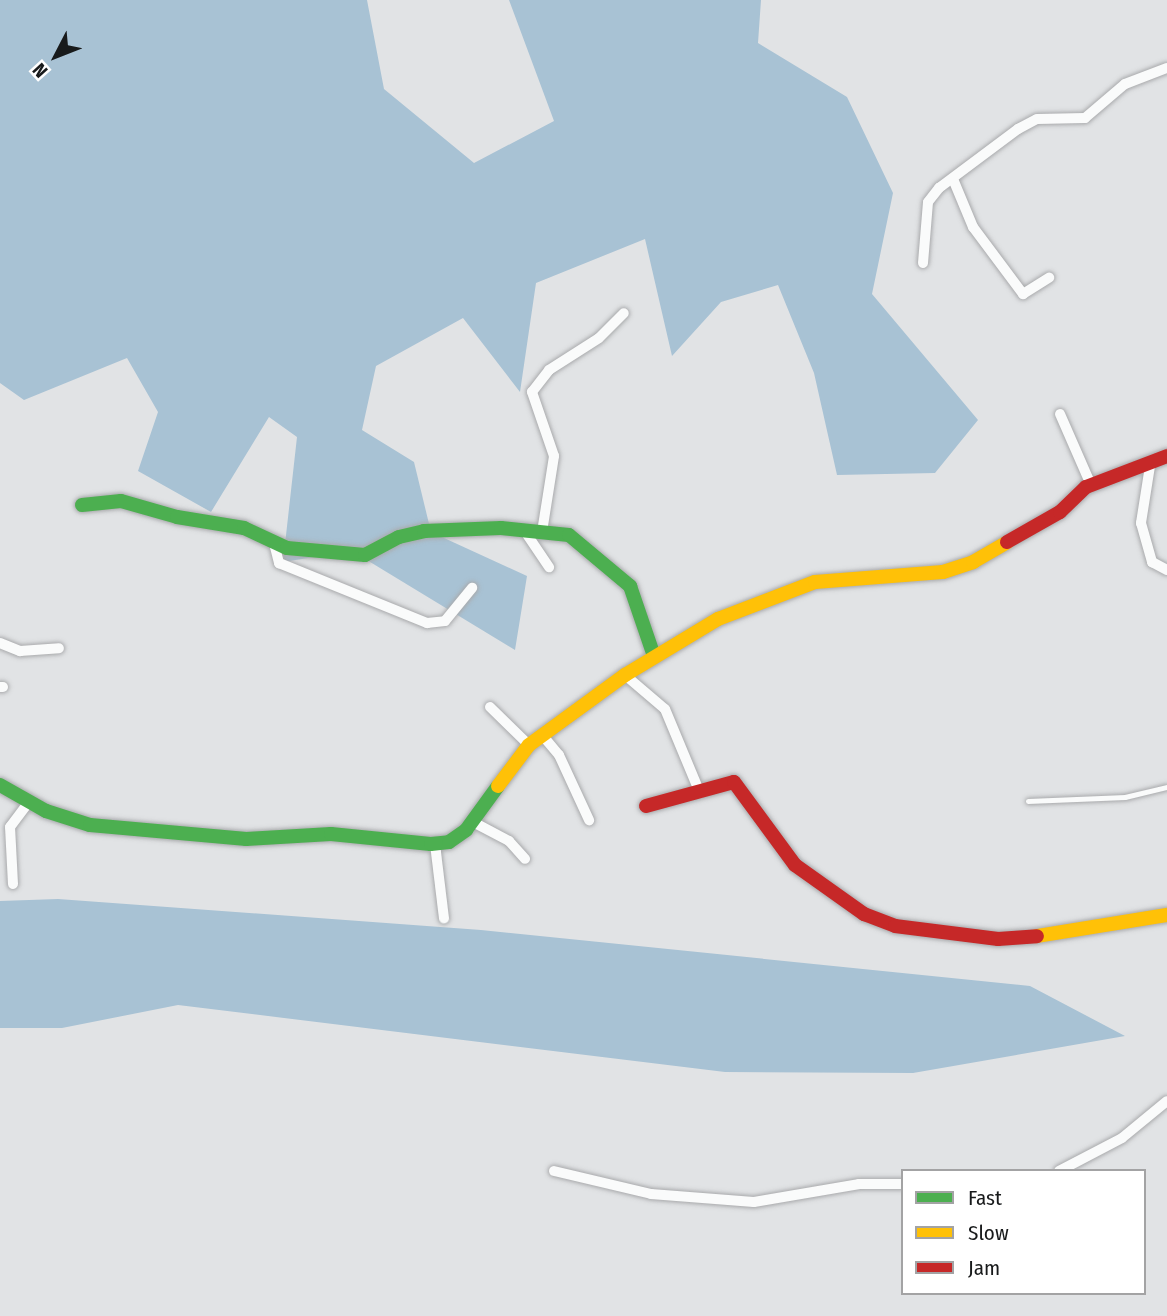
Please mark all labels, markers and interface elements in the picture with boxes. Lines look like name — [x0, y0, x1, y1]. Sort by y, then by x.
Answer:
north arrow — [21, 21, 91, 91]
text: N — [28, 58, 52, 82]
legend — [901, 1169, 1146, 1295]
text: Fast — [968, 1185, 1002, 1211]
text: Slow — [968, 1220, 1009, 1246]
text: Jam — [968, 1255, 1000, 1281]

